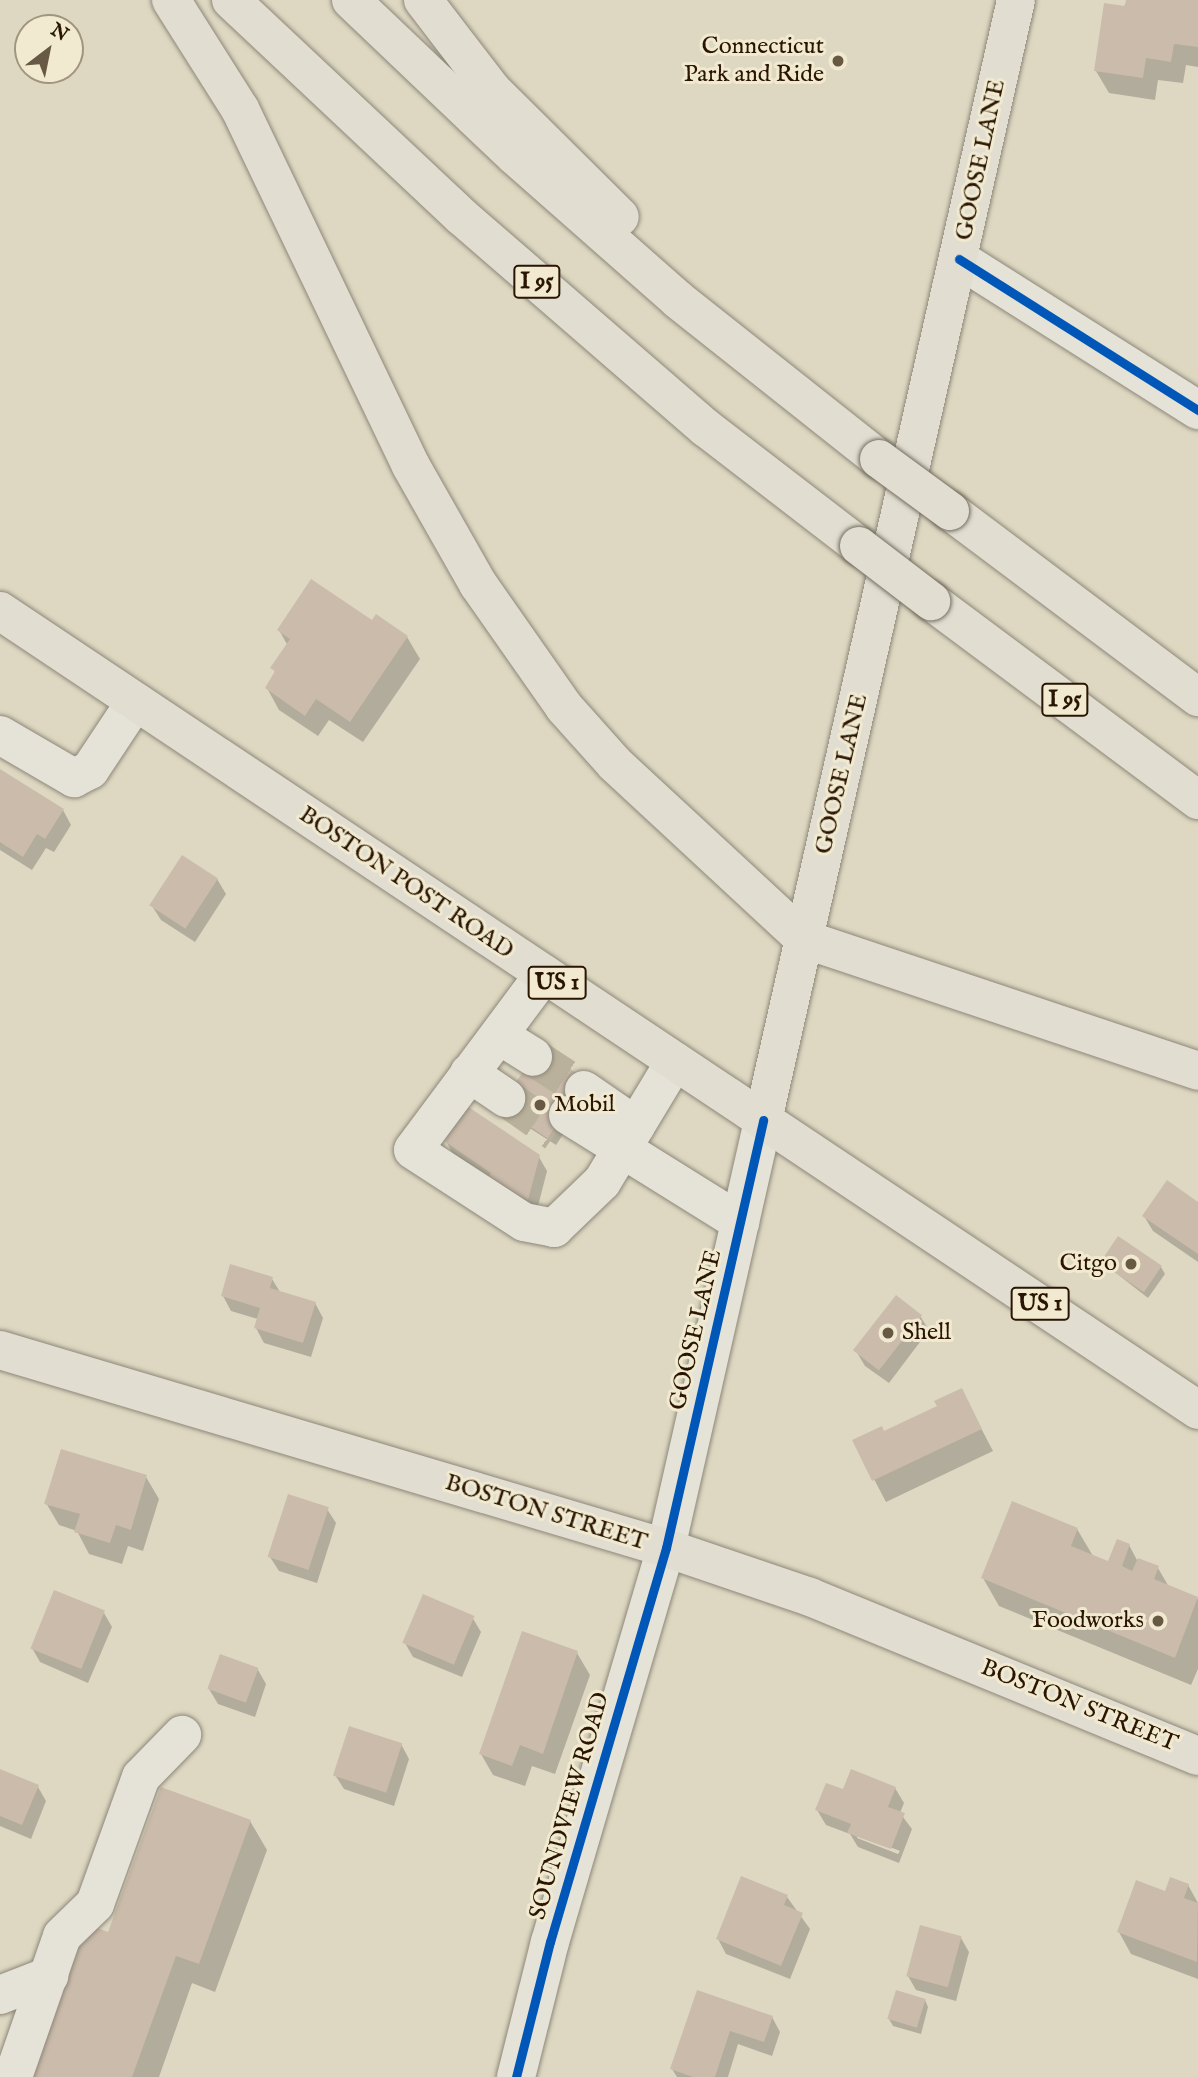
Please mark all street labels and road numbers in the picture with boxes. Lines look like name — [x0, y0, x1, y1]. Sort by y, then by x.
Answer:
street label: GOOSE LANE — [950, 77, 1012, 243]
road number: I 95 — [512, 262, 562, 302]
road number: I 95 — [1040, 680, 1090, 720]
street label: GOOSE LANE — [810, 691, 874, 857]
street label: BOSTON POST ROAD — [293, 800, 519, 966]
road number: US 1 — [527, 964, 587, 1002]
street label: GOOSE LANE — [664, 1247, 728, 1413]
road number: US 1 — [1010, 1284, 1070, 1324]
street label: BOSTON STREET — [441, 1469, 651, 1557]
street label: BOSTON STREET — [976, 1653, 1182, 1759]
street label: SOUNDVIEW ROAD — [524, 1689, 616, 1923]

